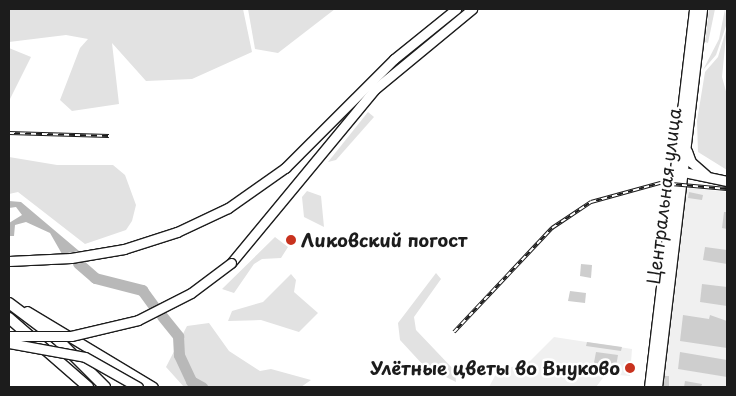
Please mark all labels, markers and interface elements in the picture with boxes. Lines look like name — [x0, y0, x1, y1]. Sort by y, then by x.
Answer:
street label: Центральная улица — [642, 106, 686, 286]
place label: Ликовский погост — [301, 229, 468, 251]
marker: Ликовский погост — [285, 234, 297, 246]
place label: Улётные цветы во Внуково — [369, 357, 620, 379]
marker: Улётные цветы во Внуково — [624, 362, 636, 374]

